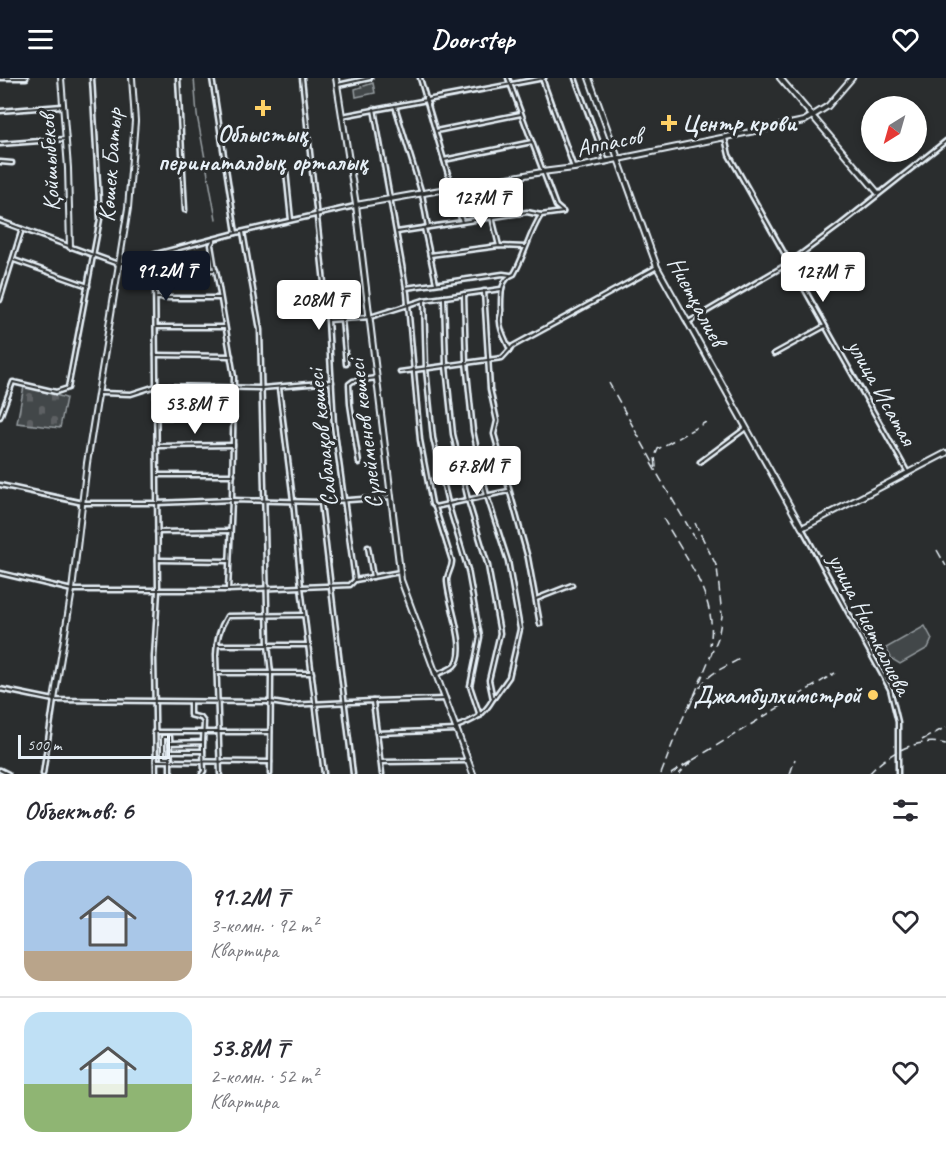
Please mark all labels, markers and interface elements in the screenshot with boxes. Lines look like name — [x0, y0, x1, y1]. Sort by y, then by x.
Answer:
text: Doorstep — [432, 22, 515, 56]
icon: menu — [24, 23, 57, 56]
icon: heart — [889, 23, 922, 56]
north arrow — [861, 96, 927, 162]
map controls — [861, 96, 927, 162]
marker: Облыстық перинаталдық орталық — [254, 99, 272, 117]
street label: Көшек Батыр — [91, 106, 129, 223]
place label: Центр крови — [682, 108, 798, 138]
street label: Қойшыбеков — [31, 109, 67, 212]
marker: Центр крови — [660, 114, 678, 132]
place label: Облыстық перинаталдық орталық — [158, 119, 370, 177]
street label: Аппасов — [573, 119, 650, 164]
pin: 127M ₸ — [432, 178, 530, 229]
text: 127M ₸ — [453, 185, 509, 210]
pin: 91.2M ₸ — [111, 251, 221, 302]
street label: Ниетқалиев — [661, 251, 735, 355]
pin: 127M ₸ — [774, 252, 872, 303]
text: 91.2M ₸ — [136, 258, 196, 283]
text: 127M ₸ — [795, 259, 851, 284]
pin: 208M ₸ — [270, 280, 368, 331]
text: 208M ₸ — [291, 287, 347, 312]
street label: улица Исатая — [840, 332, 924, 452]
street label: Сүлейменов көшесі — [341, 355, 389, 511]
street label: Сабалақов көшесі — [300, 365, 344, 508]
pin: 53.8M ₸ — [140, 384, 250, 435]
text: 53.8M ₸ — [165, 391, 225, 416]
pin: 67.8M ₸ — [422, 446, 532, 497]
text: 67.8M ₸ — [447, 453, 507, 478]
street label: улица Ниеткалиева — [820, 546, 920, 702]
place label: Джамбулхимстрой — [693, 680, 863, 710]
marker: Джамбулхимстрой — [866, 688, 880, 702]
scale bar — [18, 732, 170, 760]
text: 500 m — [27, 735, 61, 755]
text: Объектов: 6 — [24, 794, 133, 827]
icon: filters — [889, 794, 922, 827]
text: 91.2M ₸ — [210, 880, 288, 913]
icon: home — [72, 885, 144, 957]
icon: heart — [889, 905, 922, 938]
text: 3-комн. · 92 m² — [210, 913, 318, 938]
text: Квартира — [210, 938, 278, 963]
text: 53.8M ₸ — [210, 1031, 288, 1064]
icon: home — [72, 1036, 144, 1108]
icon: heart — [889, 1056, 922, 1089]
text: 2-комн. · 52 m² — [210, 1064, 318, 1089]
text: Квартира — [210, 1089, 278, 1114]

